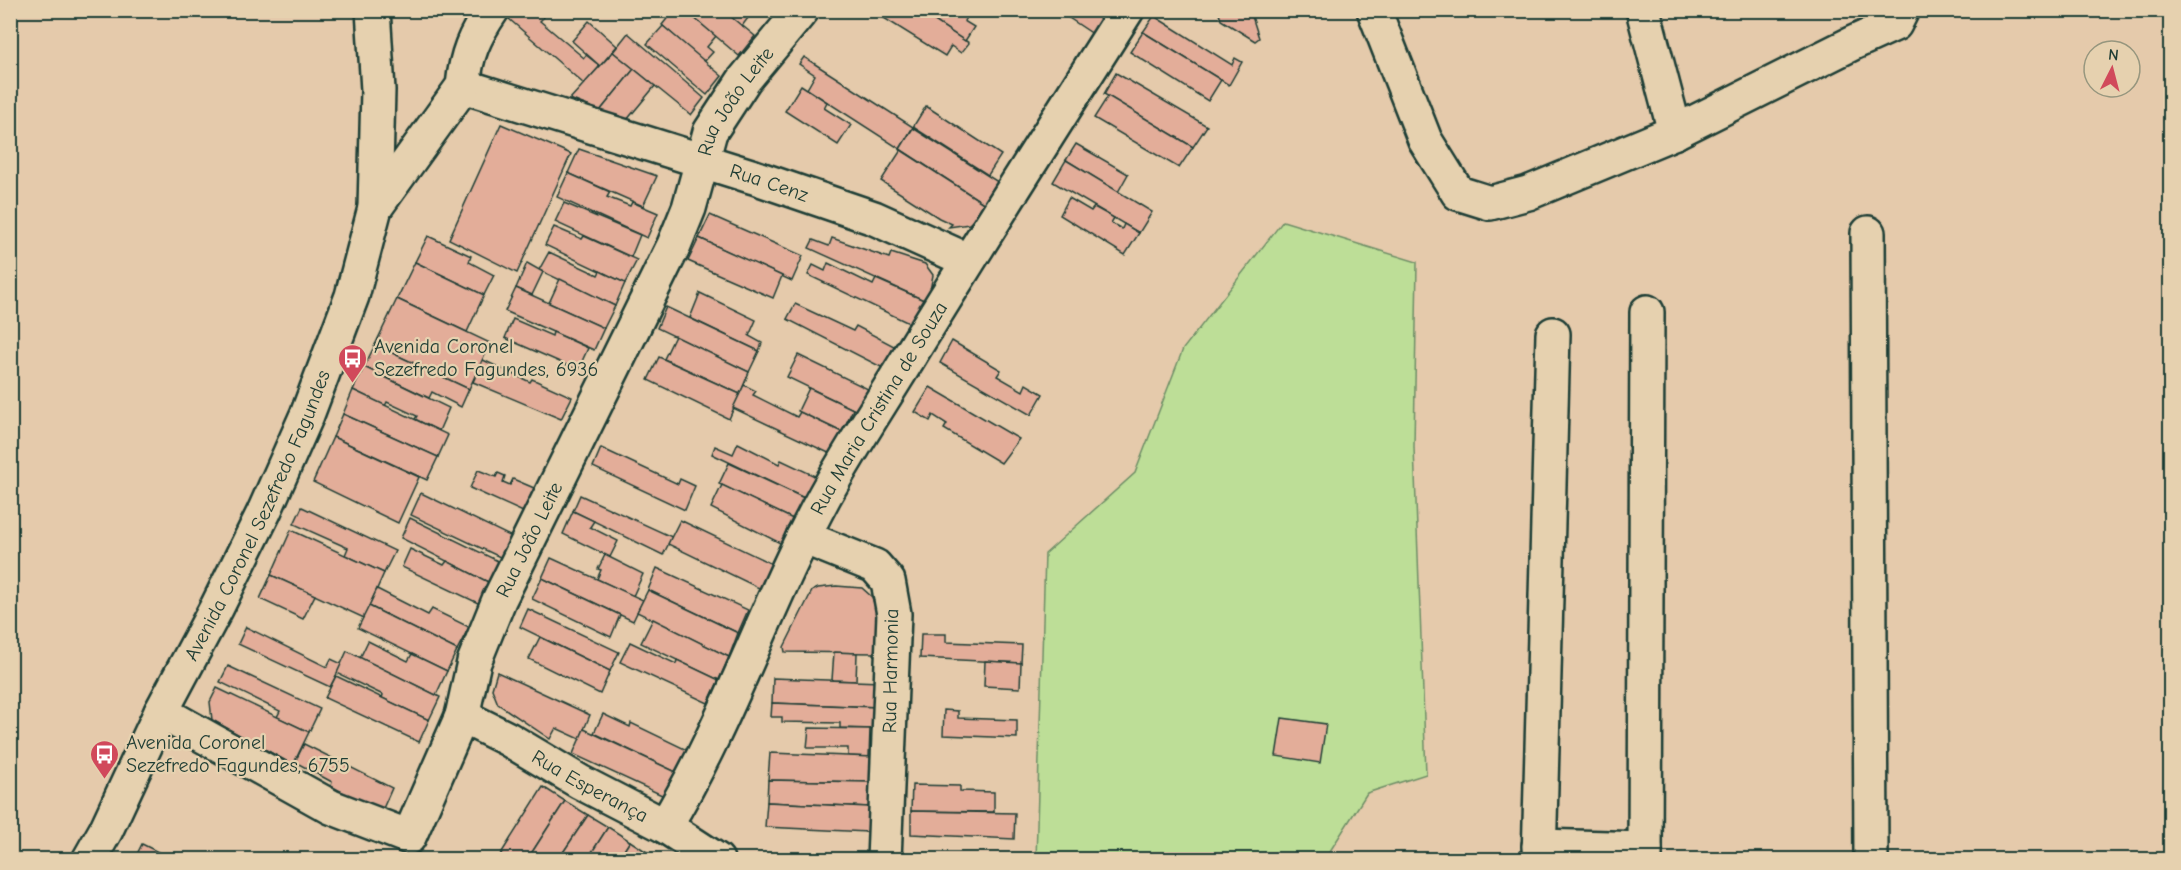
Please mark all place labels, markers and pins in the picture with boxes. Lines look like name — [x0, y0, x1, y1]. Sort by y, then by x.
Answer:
place label: Avenida Coronel Sezefredo Fagundes, 6936 — [374, 335, 598, 381]
bus stop icon: Avenida Coronel Sezefredo Fagundes, 6936 — [337, 342, 369, 384]
place label: Avenida Coronel Sezefredo Fagundes, 6755 — [126, 731, 350, 777]
bus stop icon: Avenida Coronel Sezefredo Fagundes, 6755 — [89, 738, 121, 780]

